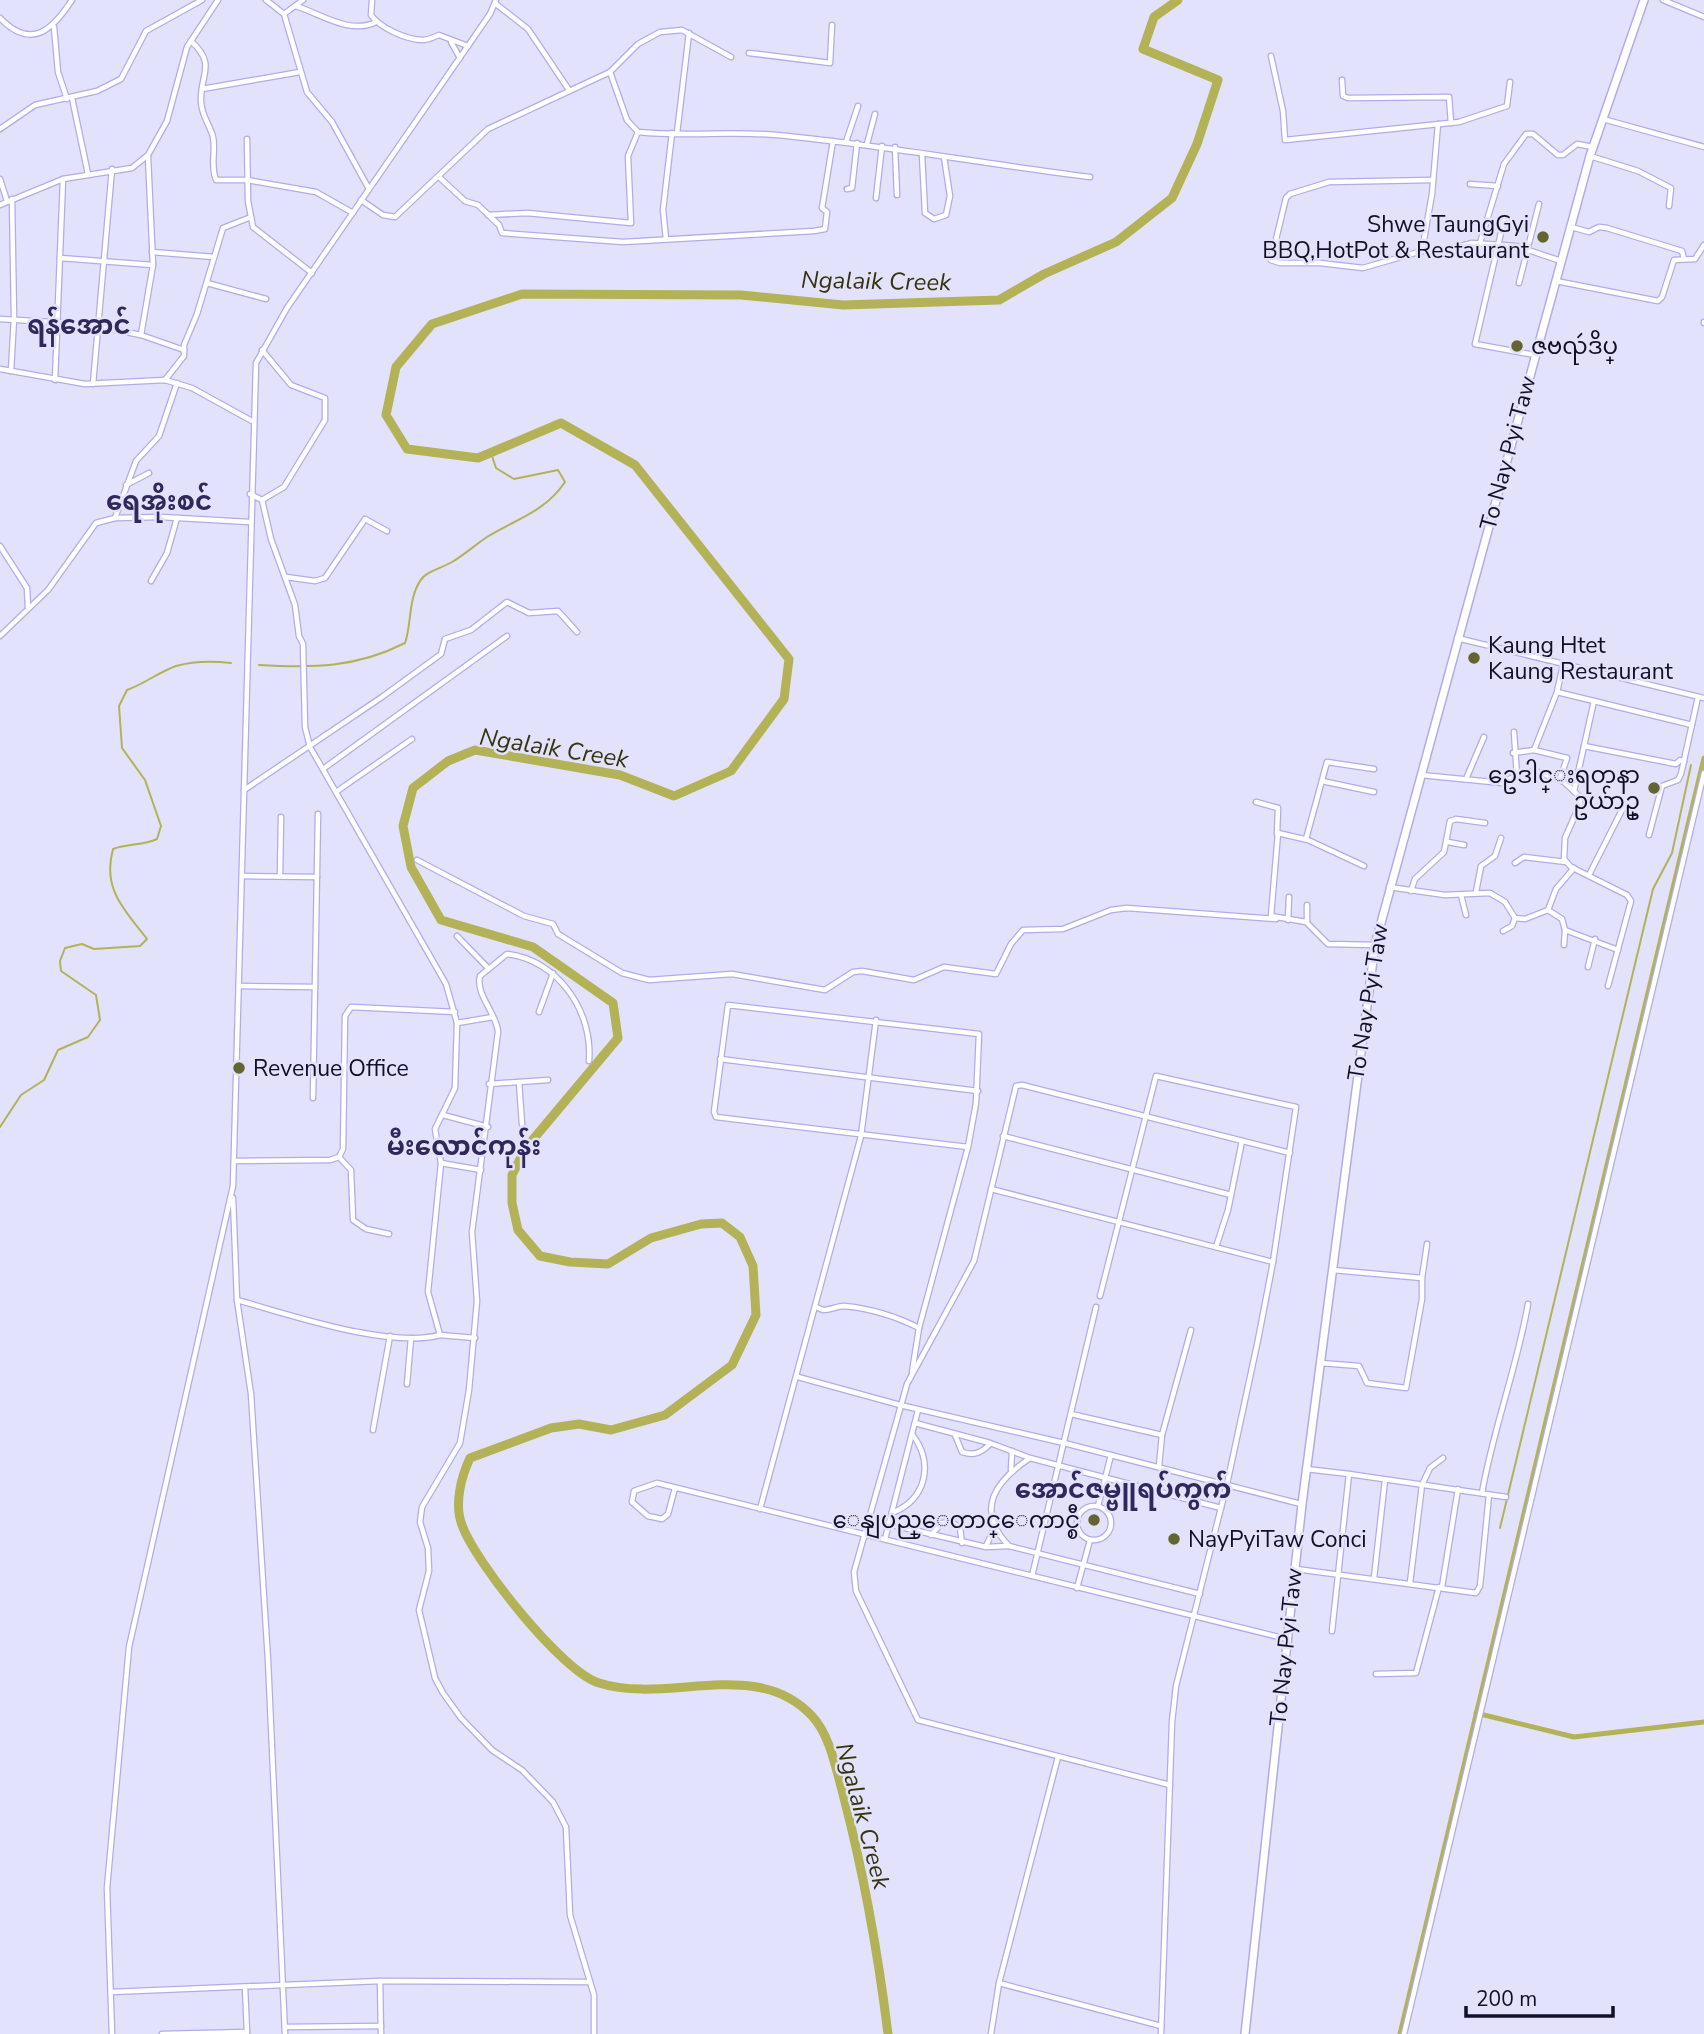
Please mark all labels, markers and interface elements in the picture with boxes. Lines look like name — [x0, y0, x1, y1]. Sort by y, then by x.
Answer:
place label: Shwe TaungGyi BBQ,HotPot & Restaurant — [1262, 209, 1530, 266]
marker: Shwe TaungGyi BBQ,HotPot & Restaurant — [1535, 229, 1551, 245]
water label: Ngalaik Creek — [801, 264, 952, 298]
district label: ရန်အောင် — [27, 306, 131, 347]
place label: ဇဗၺဴဒိပ္ — [1531, 330, 1618, 365]
marker: ဇဗၺဴဒိပ္ — [1509, 338, 1525, 354]
street label: To Nay Pyi Taw — [1472, 372, 1544, 534]
district label: ရေအိုးစင် — [106, 482, 212, 523]
place label: Kaung Htet Kaung Restaurant — [1488, 630, 1674, 687]
marker: Kaung Htet Kaung Restaurant — [1466, 650, 1482, 666]
water label: Ngalaik Creek — [477, 720, 632, 776]
place label: ဥေဒါင္းရတနာ ဥယ်ာဥ္ — [1488, 759, 1640, 820]
marker: ဥေဒါင္းရတနာ ဥယ်ာဥ္ — [1646, 780, 1662, 796]
street label: To Nay Pyi Taw — [1340, 921, 1396, 1083]
place label: Revenue Office — [253, 1053, 409, 1084]
marker: Revenue Office — [231, 1060, 247, 1076]
district label: မီးလောင်ကုန်း — [387, 1127, 541, 1168]
district label: အောင်ဇမ္ဗူရပ်ကွက် — [1015, 1470, 1231, 1511]
place label: ေနျပည္ေတာင္ေကာင္စီ — [832, 1504, 1080, 1539]
marker: ေနျပည္ေတာင္ေကာင္စီ — [1086, 1512, 1102, 1528]
place label: NayPyiTaw Conci — [1188, 1524, 1367, 1555]
marker: NayPyiTaw Conci — [1166, 1531, 1182, 1547]
street label: To Nay Pyi Taw — [1262, 1566, 1310, 1728]
water label: Ngalaik Creek — [828, 1739, 898, 1894]
scale bar — [1466, 1974, 1613, 2018]
text: 200 m — [1476, 1985, 1537, 2013]

